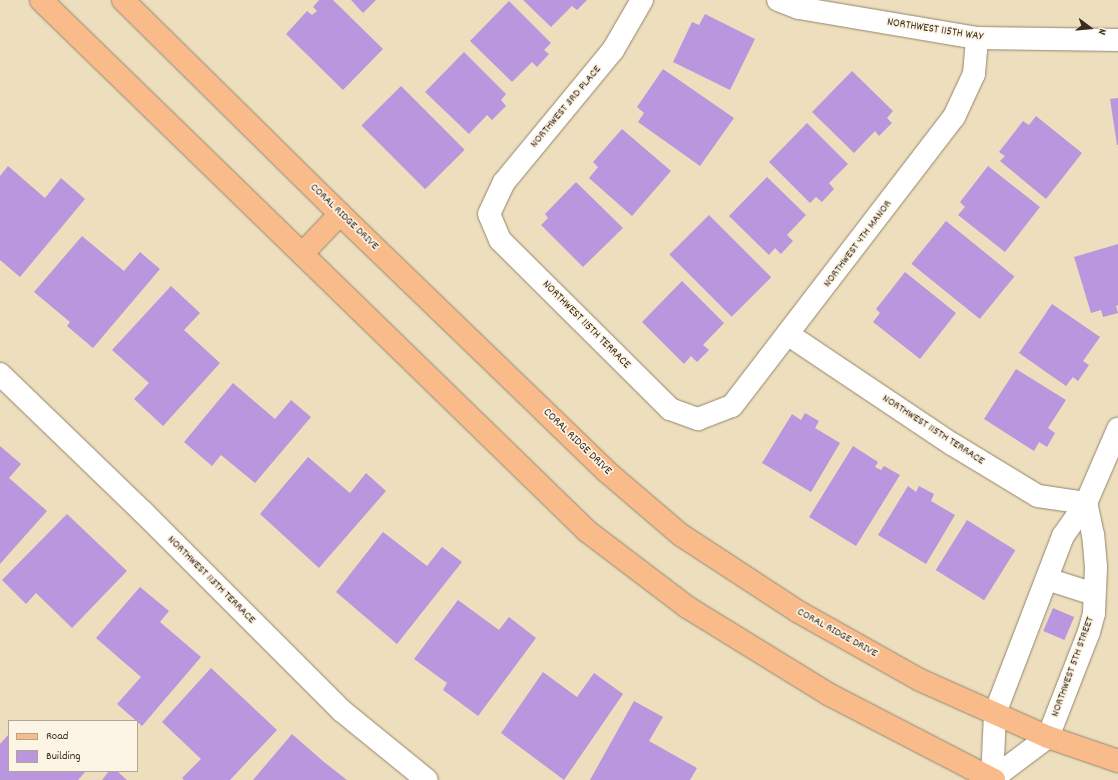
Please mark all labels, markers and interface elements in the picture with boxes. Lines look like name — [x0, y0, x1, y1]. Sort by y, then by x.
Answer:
north arrow — [1070, 8, 1110, 48]
street label: NORTHWEST 115TH WAY — [886, 15, 984, 45]
text: N — [1093, 26, 1110, 36]
street label: NORTHWEST 3RD PLACE — [527, 63, 605, 151]
street label: CORAL RIDGE DRIVE — [307, 181, 381, 253]
street label: NORTHWEST 4TH MANOR — [820, 197, 896, 291]
street label: NORTHWEST 115TH TERRACE — [539, 278, 633, 372]
street label: NORTHWEST 115TH TERRACE — [879, 392, 987, 468]
street label: CORAL RIDGE DRIVE — [540, 406, 614, 478]
street label: NORTHWEST 113TH TERRACE — [164, 533, 258, 627]
street label: CORAL RIDGE DRIVE — [794, 605, 880, 661]
street label: NORTHWEST 5TH STREET — [1048, 615, 1098, 719]
legend — [8, 720, 138, 772]
text: Road — [46, 728, 68, 745]
text: Building — [46, 748, 81, 765]

